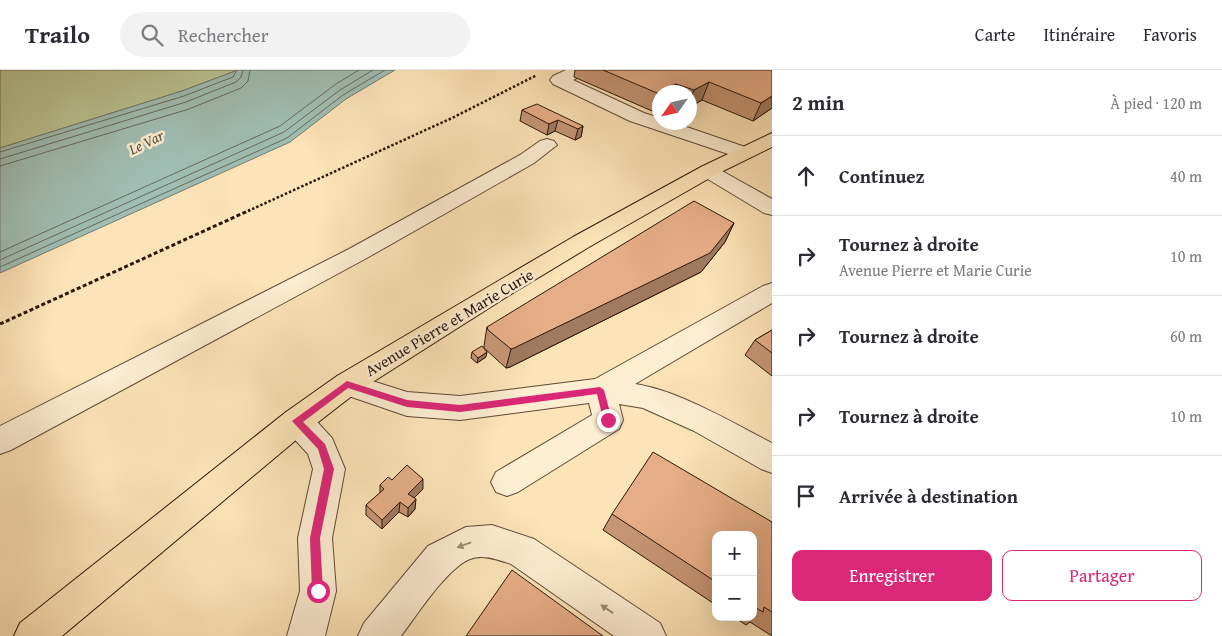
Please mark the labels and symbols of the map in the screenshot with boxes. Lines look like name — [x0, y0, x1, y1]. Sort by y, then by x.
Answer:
north arrow — [652, 85, 697, 130]
water label: Le Var — [124, 124, 167, 160]
street label: Avenue Pierre et Marie Curie — [360, 262, 538, 382]
route end — [597, 409, 620, 432]
one-way arrow — [457, 542, 472, 549]
route start — [307, 580, 330, 603]
one-way arrow — [600, 604, 614, 614]

